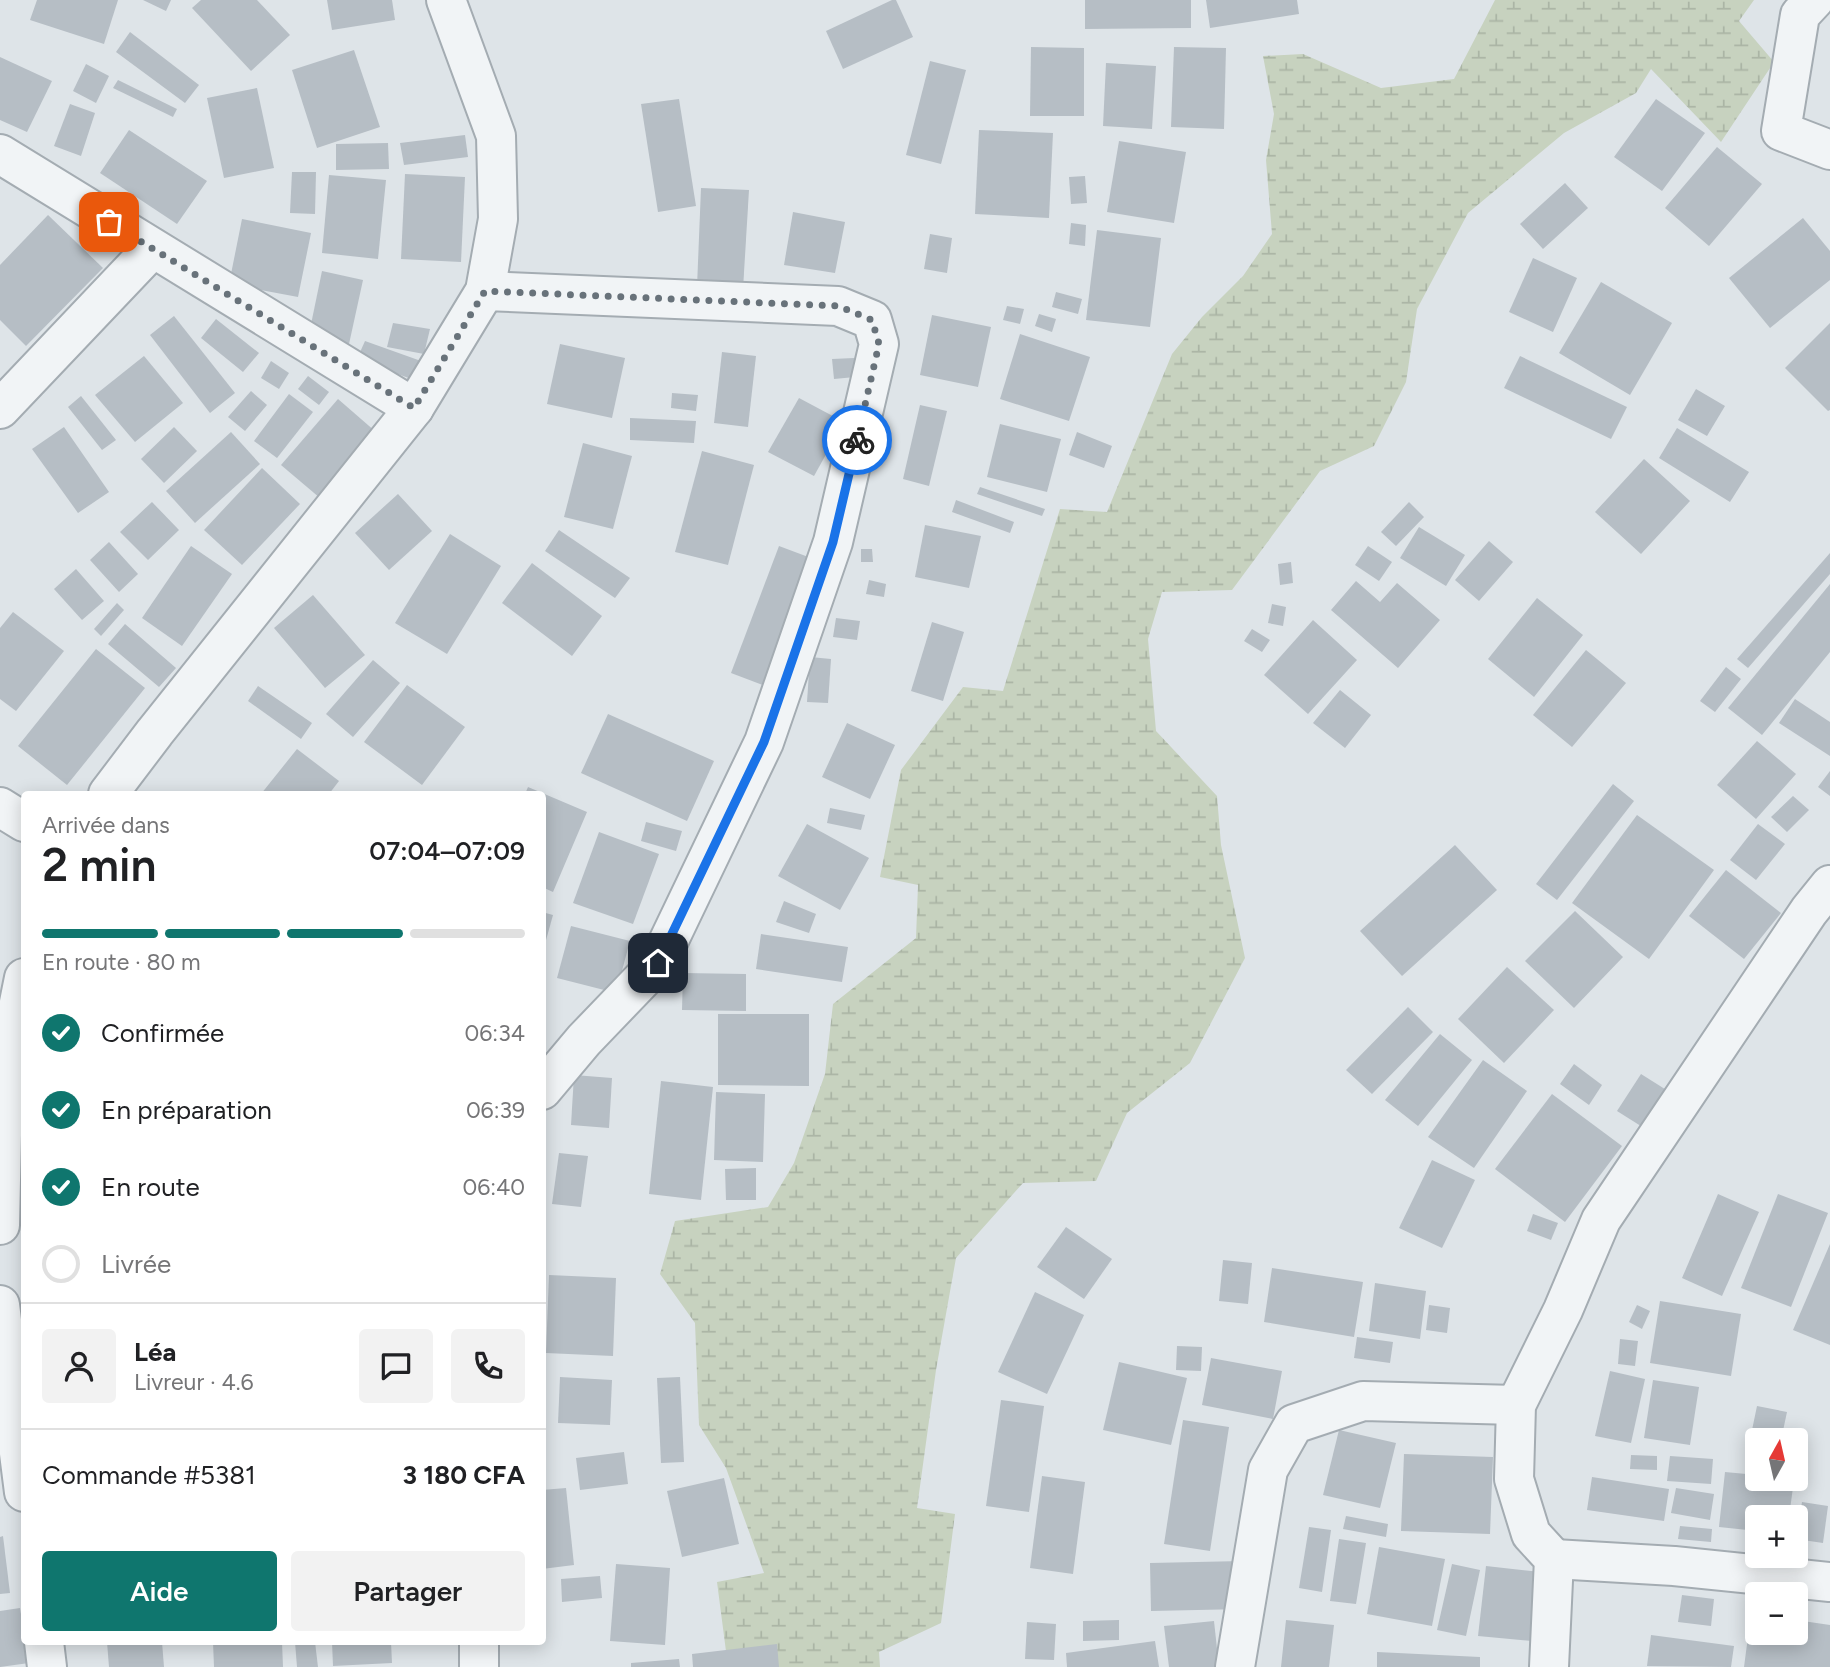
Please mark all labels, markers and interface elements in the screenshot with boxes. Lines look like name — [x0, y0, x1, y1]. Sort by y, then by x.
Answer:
pin — [79, 192, 139, 252]
icon: bag — [90, 203, 128, 241]
courier — [822, 405, 892, 475]
icon: bike — [838, 421, 876, 459]
text: Arrivée dans — [42, 811, 170, 839]
text: 07:04–07:09 — [369, 835, 525, 867]
text: 2 min — [42, 837, 157, 893]
pin — [628, 933, 688, 993]
icon: home — [639, 944, 677, 982]
text: En route · 80 m — [42, 948, 201, 976]
icon: check — [42, 1014, 80, 1052]
text: Confirmée — [101, 1017, 224, 1049]
text: 06:34 — [465, 1019, 525, 1047]
icon: check — [42, 1091, 80, 1129]
text: En préparation — [101, 1094, 272, 1126]
text: 06:39 — [466, 1096, 525, 1124]
icon: check — [42, 1168, 80, 1206]
text: En route — [101, 1171, 200, 1203]
text: 06:40 — [462, 1173, 525, 1201]
text: Livrée — [101, 1248, 171, 1280]
button: person — [42, 1329, 116, 1403]
button: chat — [359, 1329, 433, 1403]
button: phone — [451, 1329, 525, 1403]
text: Léa — [134, 1336, 176, 1368]
text: Livreur · 4.6 — [134, 1368, 254, 1396]
north arrow — [1745, 1428, 1808, 1491]
map controls — [1745, 1428, 1808, 1645]
text: Commande #5381 — [42, 1459, 256, 1491]
text: 3 180 CFA — [403, 1459, 525, 1491]
button: + — [1745, 1505, 1808, 1568]
button: Aide — [42, 1551, 277, 1631]
button: Partager — [291, 1551, 525, 1631]
button: − — [1745, 1582, 1808, 1645]

